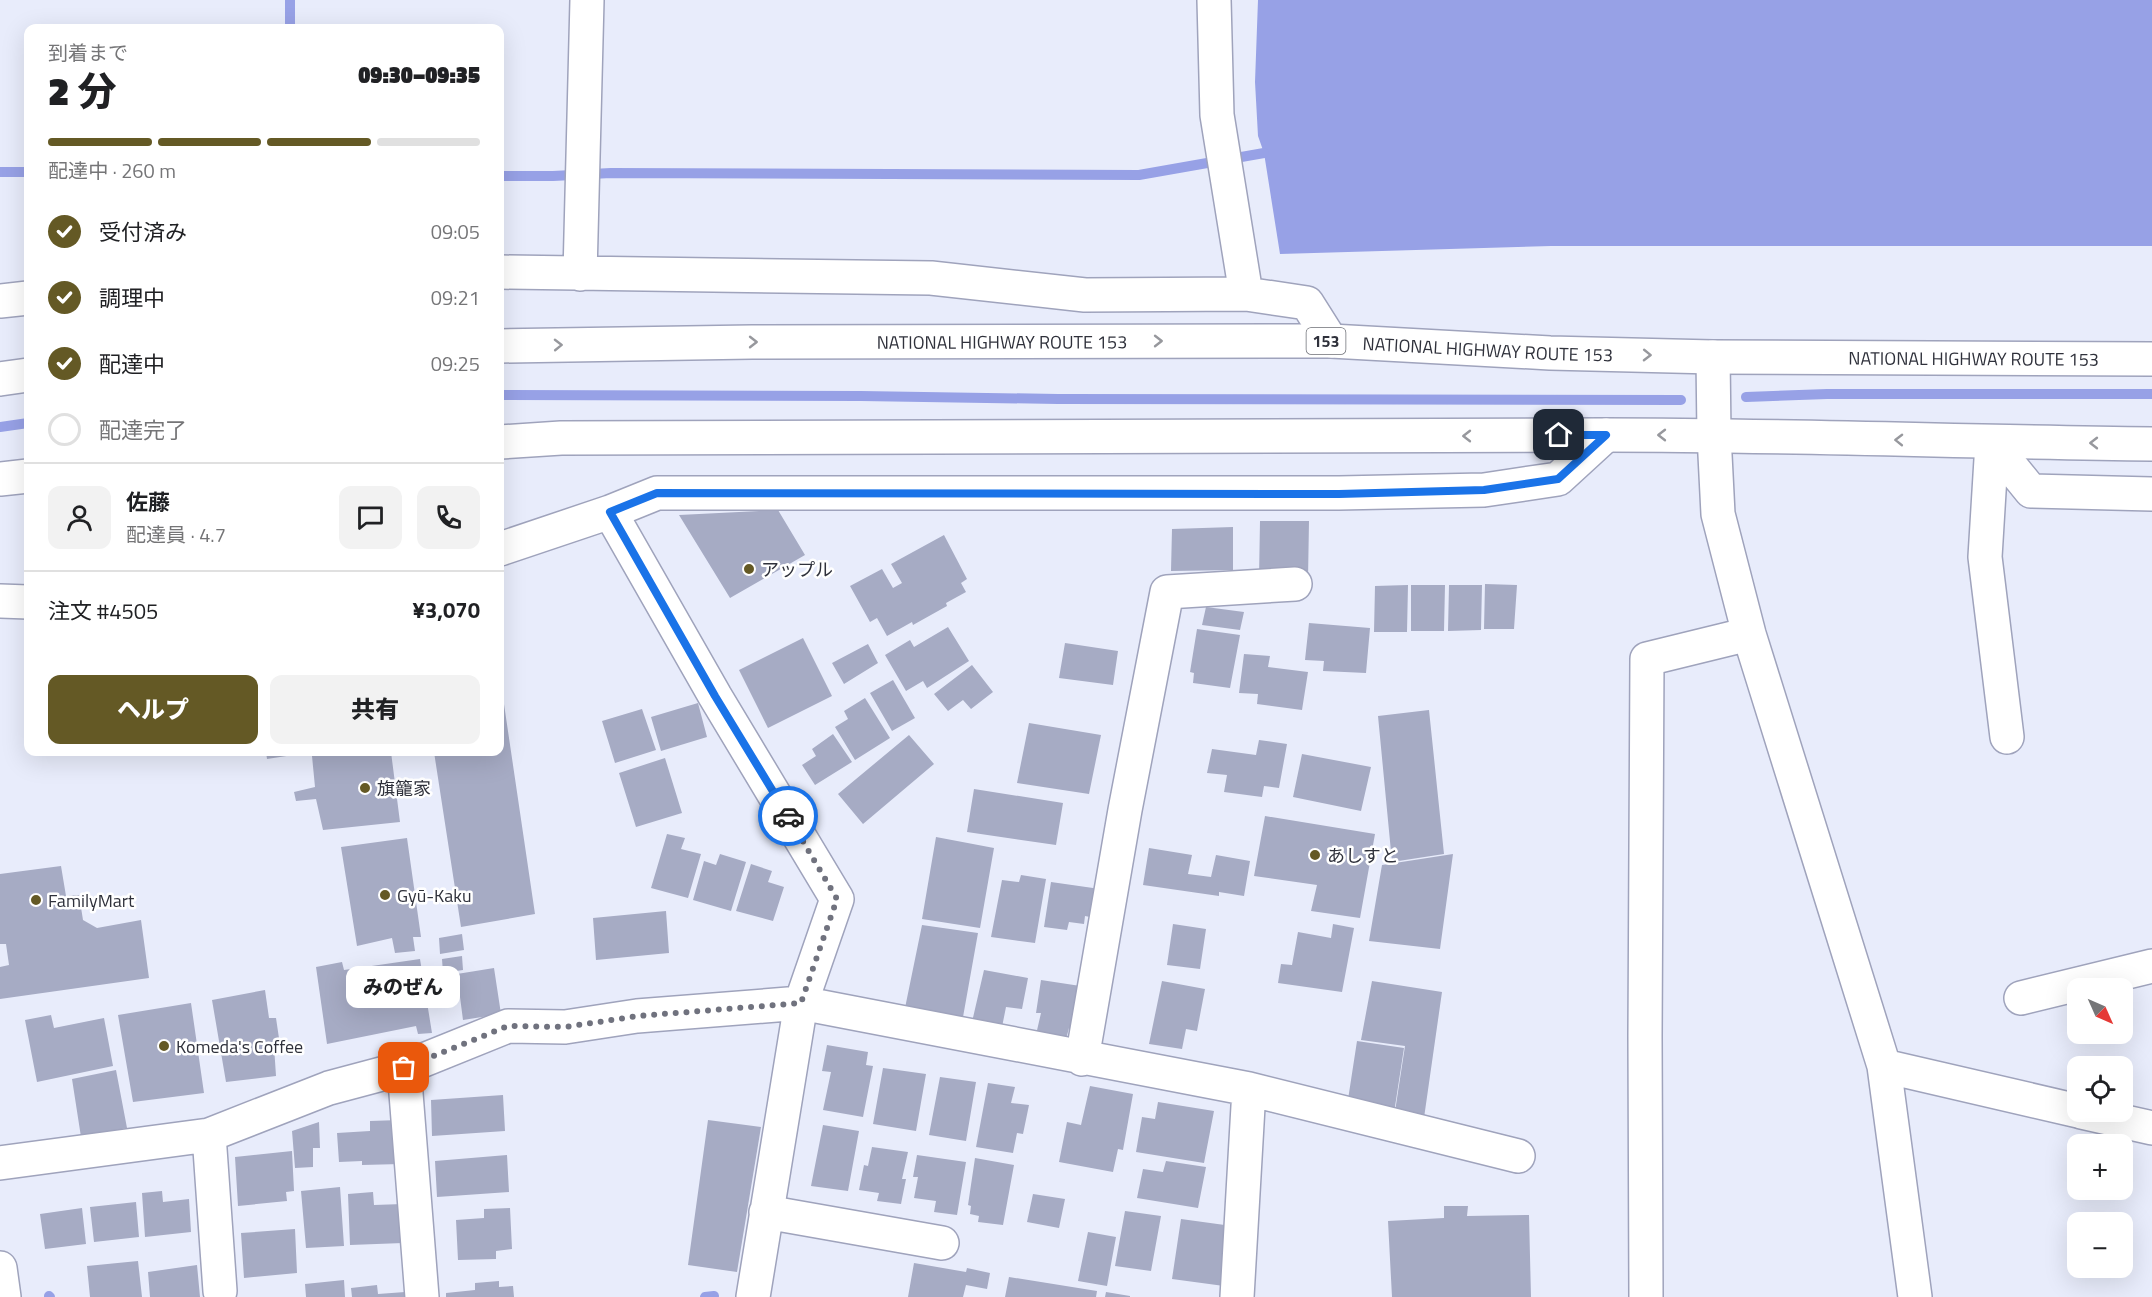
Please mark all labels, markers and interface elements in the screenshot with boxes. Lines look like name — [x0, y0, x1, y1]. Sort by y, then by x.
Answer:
text: 到着まで — [48, 37, 128, 68]
text: 09:30–09:35 — [358, 58, 480, 92]
text: 2 分 — [48, 61, 117, 120]
text: 配達中 · 260 m — [48, 155, 176, 186]
icon: check — [48, 215, 81, 248]
text: 受付済み — [99, 215, 187, 249]
text: 09:05 — [431, 216, 480, 247]
icon: check — [48, 281, 81, 314]
text: 調理中 — [99, 281, 165, 315]
text: 09:21 — [431, 282, 480, 313]
street label: NATIONAL HIGHWAY ROUTE 153 — [877, 328, 1127, 355]
road number: 153 — [1306, 328, 1346, 354]
street label: NATIONAL HIGHWAY ROUTE 153 — [1362, 329, 1613, 368]
one-way arrow — [1153, 335, 1162, 347]
one-way arrow — [748, 336, 757, 348]
one-way arrow — [553, 339, 562, 351]
street label: NATIONAL HIGHWAY ROUTE 153 — [1848, 344, 2099, 372]
icon: check — [48, 347, 81, 380]
text: 配達中 — [99, 347, 165, 381]
text: 09:25 — [431, 348, 480, 379]
one-way arrow — [1642, 349, 1651, 361]
pin — [1533, 409, 1584, 460]
text: 配達完了 — [99, 413, 187, 447]
icon: home — [1542, 418, 1575, 451]
one-way arrow — [1657, 429, 1666, 441]
one-way arrow — [1462, 430, 1471, 442]
one-way arrow — [1894, 434, 1903, 446]
one-way arrow — [2089, 437, 2098, 449]
text: 佐藤 — [126, 485, 170, 519]
button: person — [48, 486, 111, 549]
button: chat — [339, 486, 402, 549]
button: phone — [417, 486, 480, 549]
text: 配達員 · 4.7 — [126, 519, 226, 550]
place label: アップル — [761, 556, 833, 583]
marker: アップル — [742, 562, 756, 576]
text: ¥3,070 — [413, 593, 480, 627]
text: 注文 #4505 — [48, 594, 158, 628]
button: ヘルプ — [48, 675, 258, 744]
button: 共有 — [270, 675, 480, 744]
place label: 旗籠家 — [377, 775, 431, 802]
marker: 旗籠家 — [358, 781, 372, 795]
courier — [758, 786, 818, 846]
icon: car — [772, 800, 805, 833]
place label: あしすと — [1327, 842, 1399, 869]
marker: あしすと — [1308, 848, 1322, 862]
place label: Gyū-Kaku — [397, 882, 472, 909]
place label: FamilyMart — [48, 887, 135, 914]
marker: Gyū-Kaku — [378, 888, 392, 902]
marker: FamilyMart — [29, 893, 43, 907]
callout: みのぜん — [347, 966, 461, 1008]
text: みのぜん — [363, 971, 443, 1002]
north arrow — [2067, 978, 2133, 1044]
map controls — [2067, 978, 2133, 1278]
place label: Komeda's Coffee — [176, 1033, 303, 1060]
marker: Komeda's Coffee — [157, 1039, 171, 1053]
pin — [378, 1042, 429, 1093]
icon: bag — [387, 1051, 420, 1084]
button: locate — [2067, 1056, 2133, 1122]
button: + — [2067, 1134, 2133, 1200]
button: − — [2067, 1212, 2133, 1278]

